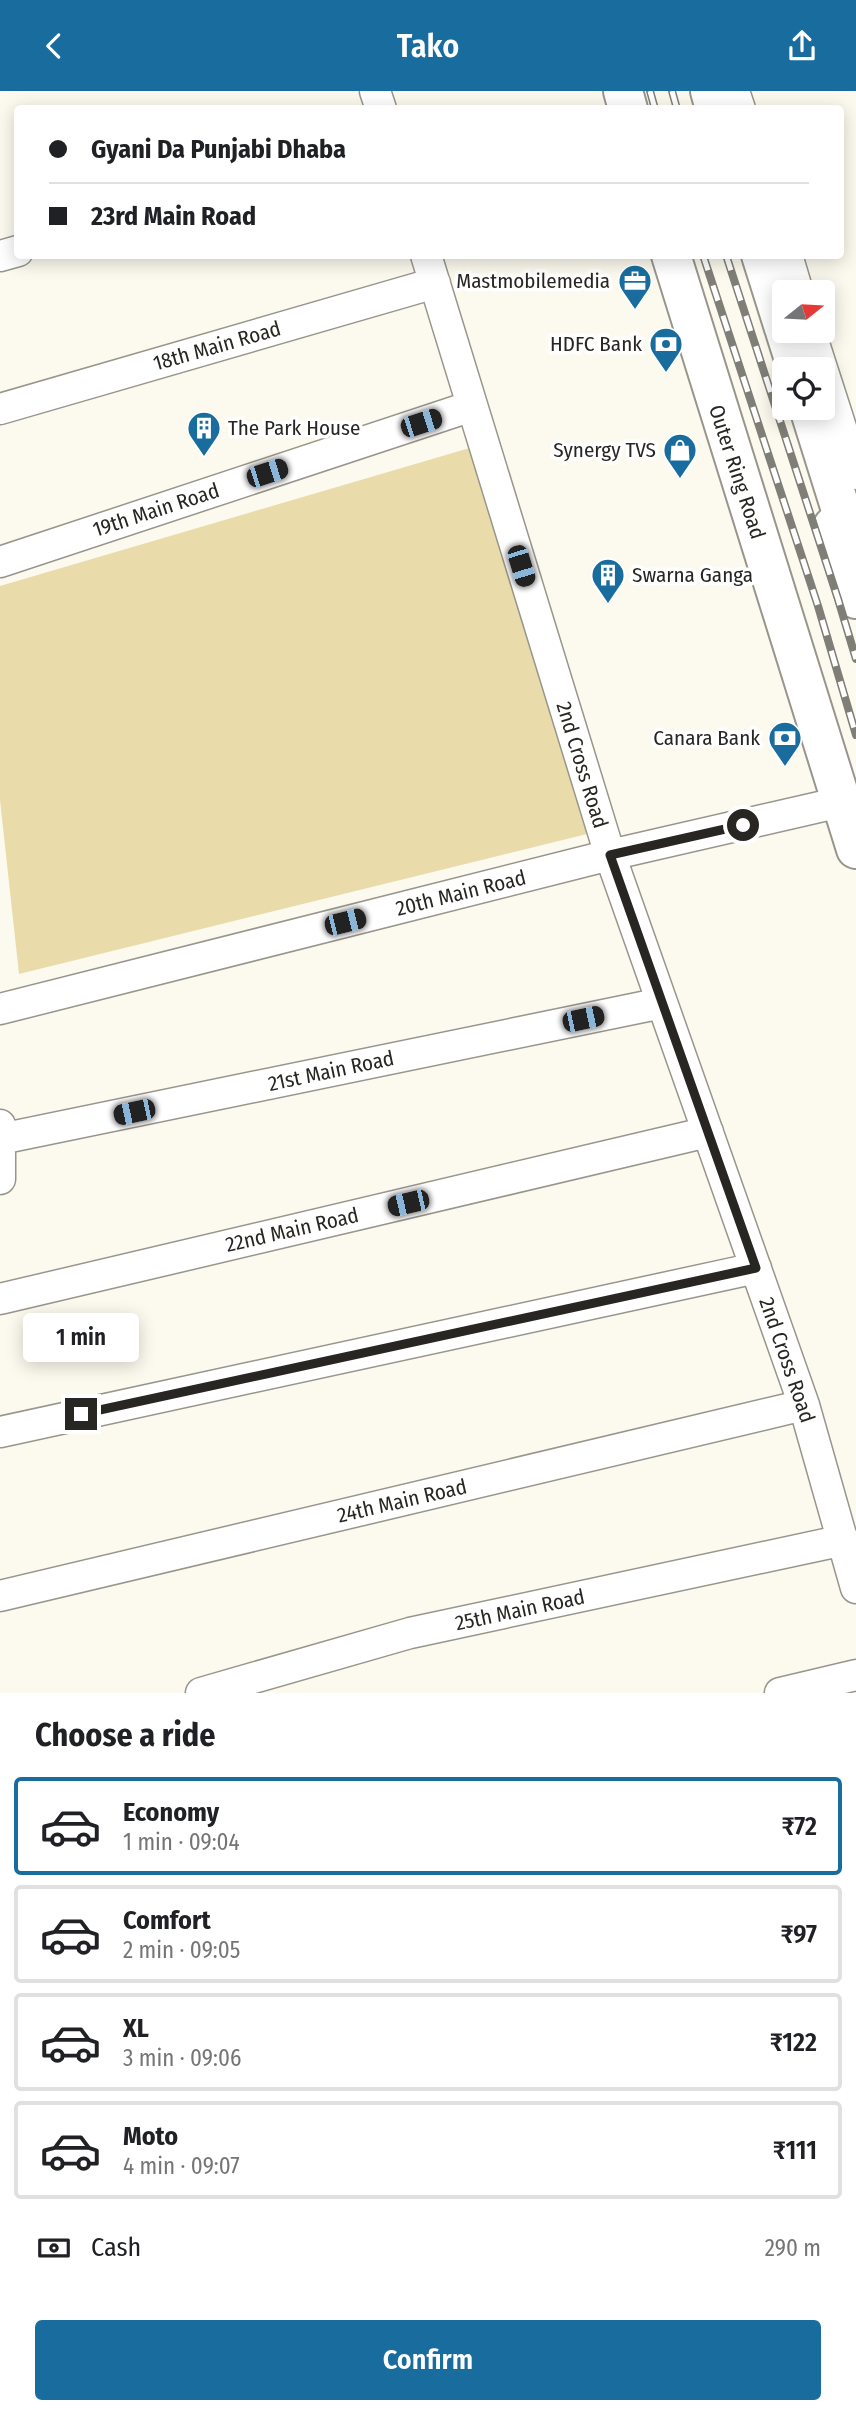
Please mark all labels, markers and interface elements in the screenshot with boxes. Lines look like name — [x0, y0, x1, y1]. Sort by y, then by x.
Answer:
icon: back — [35, 27, 73, 65]
text: Tako — [397, 27, 459, 65]
icon: share — [783, 27, 821, 65]
text: Gyani Da Punjabi Dhaba — [91, 134, 346, 165]
text: 23rd Main Road — [91, 201, 256, 232]
office icon: Mastmobilemedia — [616, 262, 654, 311]
place label: Mastmobilemedia — [456, 268, 610, 294]
north arrow — [772, 280, 835, 343]
map controls — [772, 280, 835, 420]
street label: 18th Main Road — [150, 315, 284, 377]
bank icon: HDFC Bank — [647, 325, 685, 374]
place label: HDFC Bank — [550, 331, 642, 357]
button: locate — [772, 357, 835, 420]
street label: Outer Ring Road — [703, 402, 771, 542]
car — [398, 407, 445, 439]
building icon: The Park House — [185, 409, 223, 458]
place label: The Park House — [228, 415, 360, 441]
shop icon: Synergy TVS — [661, 431, 699, 480]
place label: Synergy TVS — [553, 437, 656, 463]
car — [244, 457, 291, 489]
street label: 19th Main Road — [90, 477, 222, 543]
car — [505, 543, 538, 589]
building icon: Swarna Ganga — [589, 556, 627, 605]
place label: Swarna Ganga — [632, 562, 753, 588]
street label: 2nd Cross Road — [550, 699, 614, 831]
bank icon: Canara Bank — [766, 719, 804, 768]
place label: Canara Bank — [653, 725, 760, 751]
route start — [727, 809, 759, 841]
street label: 20th Main Road — [393, 864, 529, 922]
car — [323, 907, 368, 937]
car — [561, 1004, 606, 1034]
street label: 21st Main Road — [266, 1045, 396, 1097]
car — [112, 1097, 157, 1127]
car — [386, 1188, 431, 1218]
street label: 22nd Main Road — [223, 1202, 361, 1258]
street label: 2nd Cross Road — [753, 1294, 821, 1426]
callout: 1 min — [23, 1313, 139, 1361]
text: 1 min — [56, 1323, 106, 1351]
route end — [65, 1398, 97, 1430]
street label: 24th Main Road — [335, 1473, 469, 1529]
street label: 25th Main Road — [453, 1584, 587, 1636]
text: Choose a ride — [35, 1716, 216, 1754]
icon: car — [39, 1795, 102, 1858]
text: Economy — [123, 1797, 219, 1828]
text: ₹72 — [782, 1811, 817, 1842]
text: 1 min · 09:04 — [123, 1828, 240, 1856]
icon: car — [39, 1903, 102, 1966]
text: Comfort — [123, 1905, 211, 1936]
text: ₹97 — [780, 1919, 817, 1950]
text: 2 min · 09:05 — [123, 1936, 240, 1964]
icon: car — [39, 2011, 102, 2074]
text: XL — [123, 2013, 149, 2044]
text: ₹122 — [770, 2027, 817, 2058]
text: 3 min · 09:06 — [123, 2044, 241, 2072]
icon: car — [39, 2119, 102, 2182]
text: Moto — [123, 2121, 178, 2152]
text: ₹111 — [773, 2135, 817, 2166]
text: 4 min · 09:07 — [123, 2152, 240, 2180]
icon: cash — [35, 2229, 73, 2267]
text: Cash — [91, 2232, 141, 2263]
text: 290 m — [765, 2234, 821, 2262]
button: Confirm — [35, 2320, 821, 2400]

